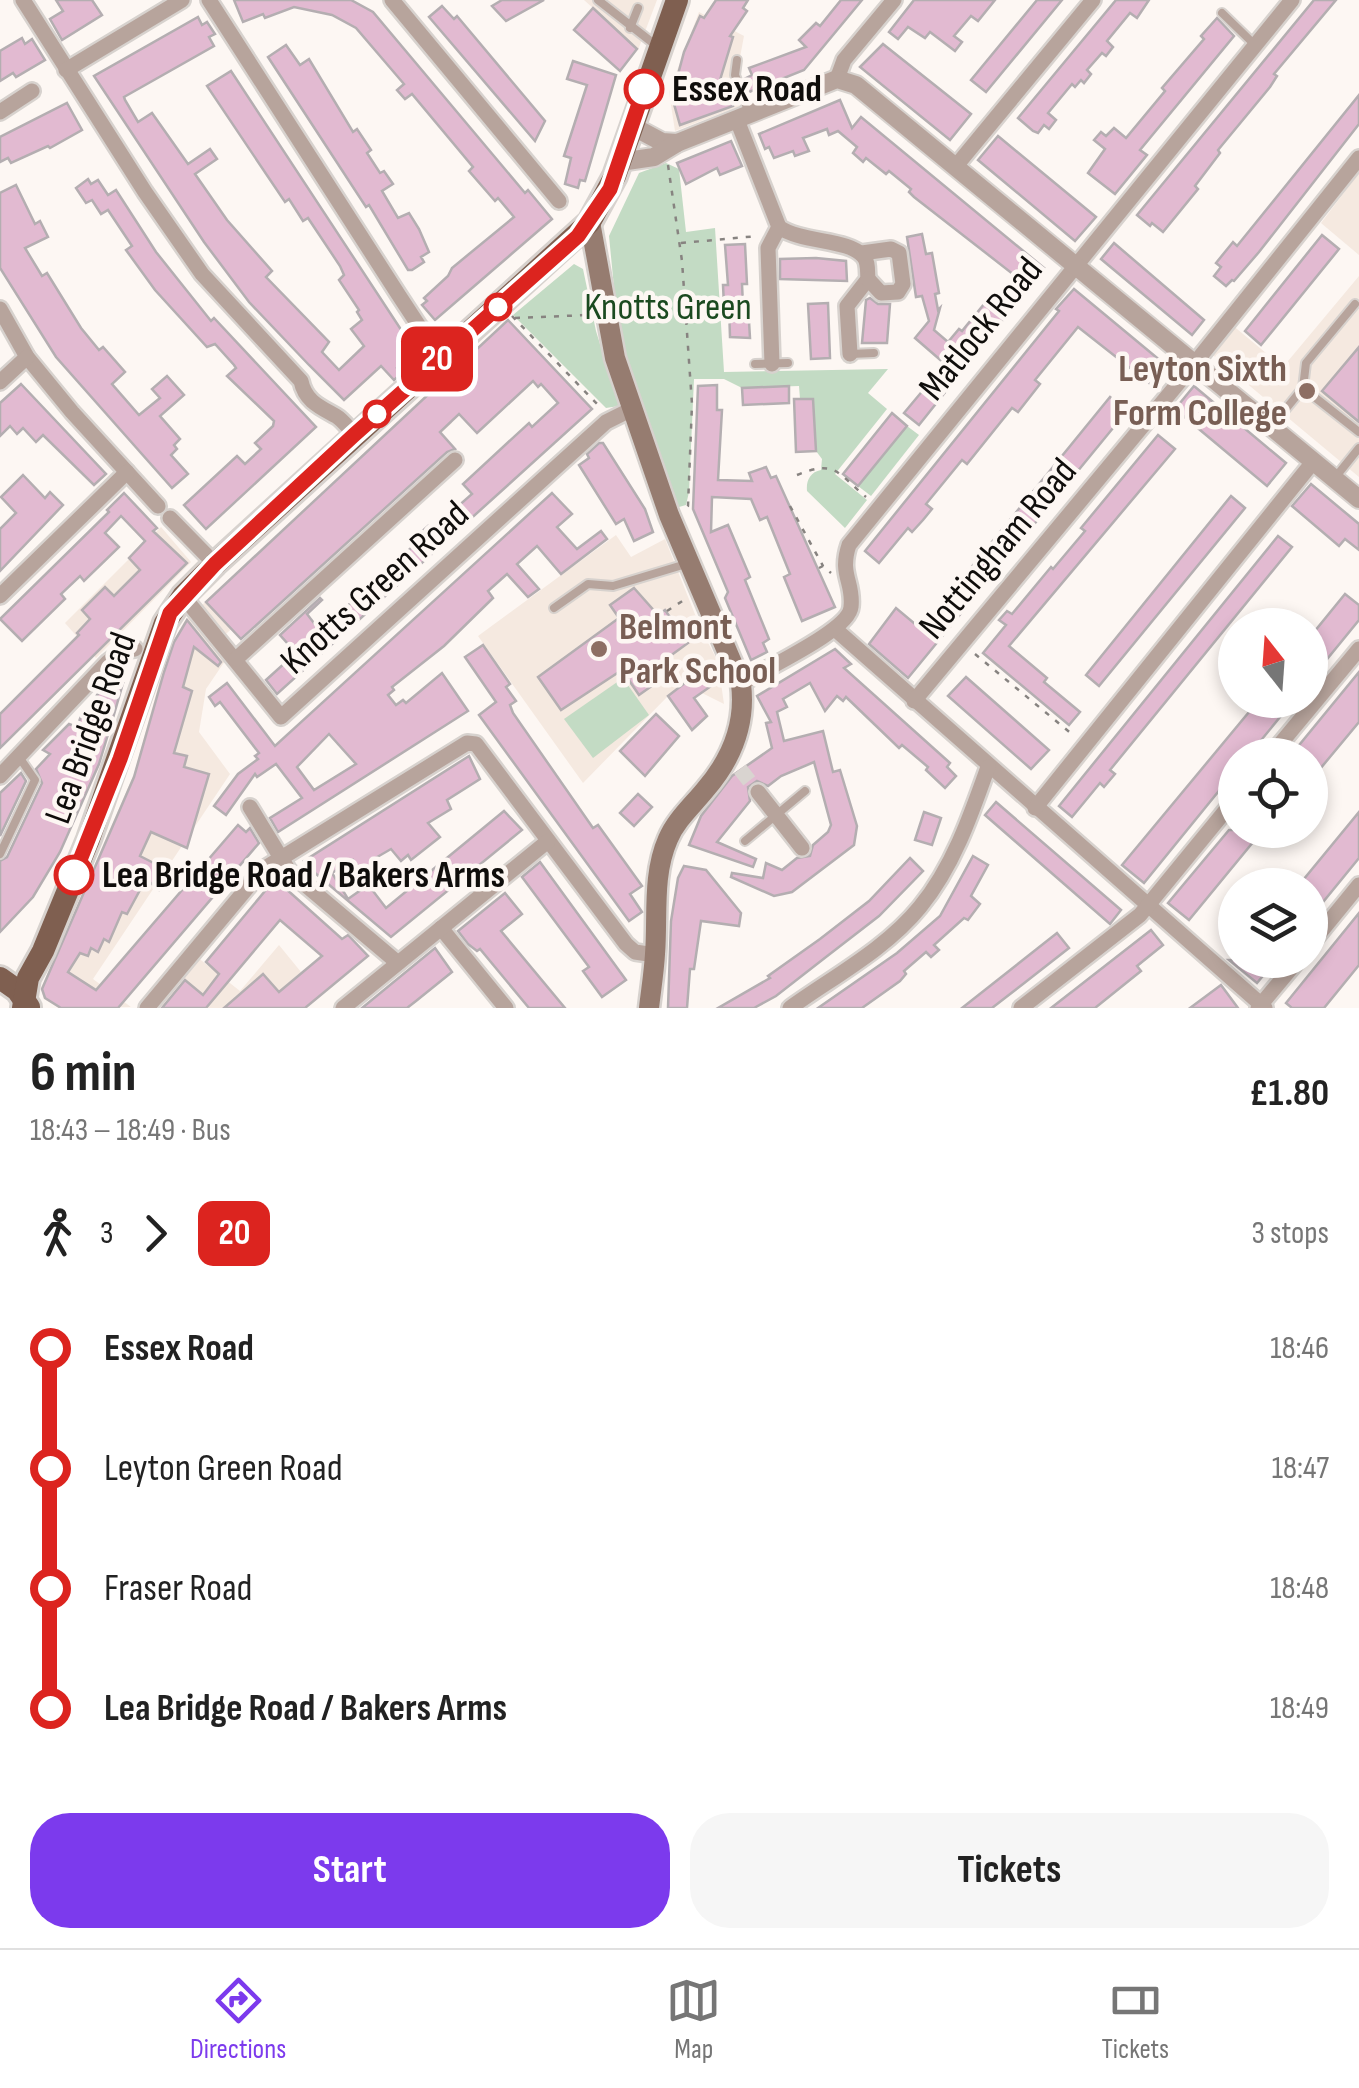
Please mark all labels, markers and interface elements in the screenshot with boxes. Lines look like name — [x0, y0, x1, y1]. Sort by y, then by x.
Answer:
place label: Essex Road — [672, 67, 822, 112]
marker: Essex Road — [625, 70, 663, 108]
street label: Matlock Road — [910, 249, 1052, 409]
park label: Knotts Green — [584, 285, 752, 330]
unlabelled marker — [485, 294, 511, 320]
line badge: 20 — [392, 326, 482, 392]
text: 20 — [421, 338, 453, 381]
place label: Leyton Sixth Form College — [1113, 347, 1287, 436]
marker: Leyton Sixth Form College — [1296, 380, 1318, 402]
unlabelled marker — [364, 401, 390, 427]
street label: Nottingham Road — [910, 450, 1086, 648]
street label: Knotts Green Road — [272, 492, 478, 684]
place label: Belmont Park School — [619, 605, 776, 694]
north arrow — [1218, 608, 1328, 718]
map controls — [1218, 608, 1328, 978]
street label: Lea Bridge Road — [36, 626, 146, 830]
marker: Belmont Park School — [588, 638, 610, 660]
button: locate — [1218, 738, 1328, 848]
place label: Lea Bridge Road / Bakers Arms — [102, 853, 505, 898]
marker: Lea Bridge Road / Bakers Arms — [55, 856, 93, 894]
button: layers — [1218, 868, 1328, 978]
text: 6 min — [30, 1040, 137, 1107]
text: £1.80 — [1249, 1071, 1329, 1116]
text: 18:43 – 18:49 · Bus — [30, 1111, 231, 1150]
icon: walk — [30, 1206, 85, 1261]
icon: forward — [128, 1206, 183, 1261]
text: 20 — [218, 1212, 250, 1255]
text: 3 — [100, 1214, 113, 1253]
text: 3 stops — [1251, 1214, 1329, 1253]
text: Essex Road — [104, 1326, 254, 1371]
text: 18:46 — [1270, 1329, 1329, 1368]
text: Leyton Green Road — [104, 1446, 343, 1491]
text: 18:47 — [1272, 1449, 1329, 1488]
text: Fraser Road — [104, 1566, 252, 1611]
text: 18:48 — [1270, 1569, 1329, 1608]
text: Lea Bridge Road / Bakers Arms — [104, 1686, 507, 1731]
text: 18:49 — [1270, 1689, 1329, 1728]
button: Start — [30, 1813, 670, 1928]
button: Tickets — [690, 1813, 1329, 1928]
tab: Directions — [190, 1973, 286, 2066]
tab: Map — [666, 1973, 721, 2066]
tab: Tickets — [1101, 1973, 1169, 2066]

